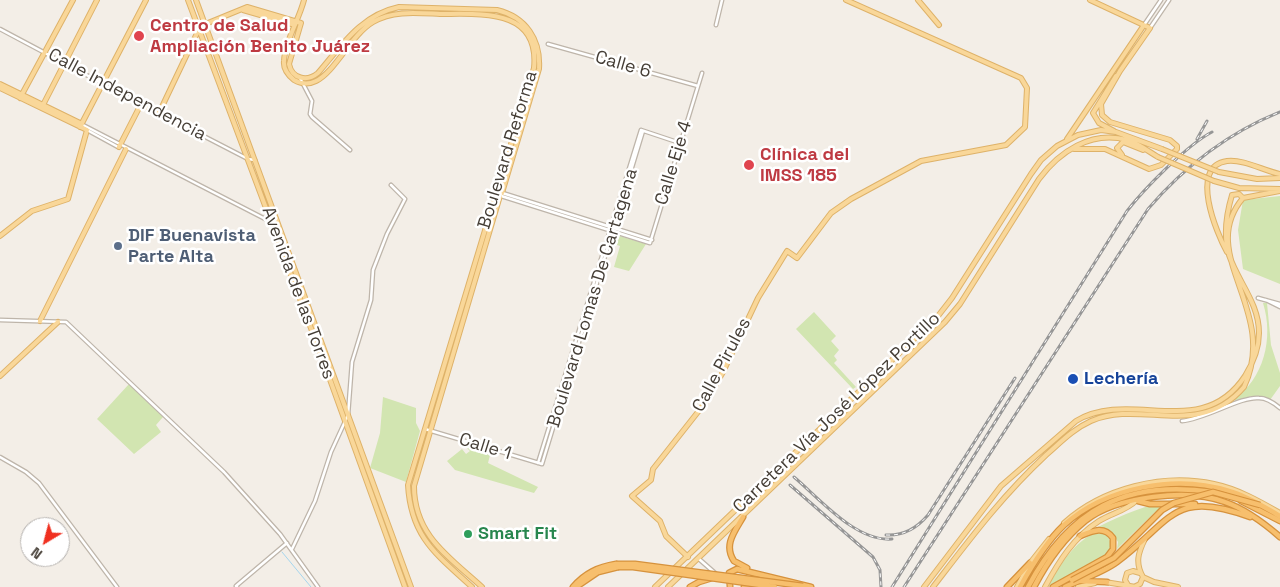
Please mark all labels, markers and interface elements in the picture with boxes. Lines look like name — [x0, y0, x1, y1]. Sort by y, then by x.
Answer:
place label: Centro de Salud Ampliación Benito Juárez — [150, 15, 370, 58]
marker: Centro de Salud Ampliación Benito Juárez — [132, 29, 146, 43]
street label: Calle Independencia — [44, 44, 210, 146]
street label: Calle 6 — [593, 47, 653, 83]
street label: Boulevard Reforma — [474, 68, 542, 232]
street label: Calle Eje 4 — [651, 118, 697, 208]
place label: Clínica del IMSS 185 — [760, 144, 849, 186]
marker: Clínica del IMSS 185 — [742, 158, 756, 172]
street label: Boulevard Lomas De Cartagena — [543, 166, 643, 430]
street label: Avenida de las Torres — [257, 204, 339, 382]
place label: DIF Buenavista Parte Alta — [128, 225, 256, 268]
marker: DIF Buenavista Parte Alta — [112, 240, 124, 252]
street label: Carretera Vía José López Portillo — [729, 308, 945, 518]
street label: Calle Pirules — [688, 314, 756, 416]
place label: Lechería — [1084, 368, 1158, 390]
marker: Lechería — [1066, 372, 1080, 386]
street label: Calle 1 — [456, 429, 514, 465]
north arrow — [20, 517, 70, 567]
place label: Smart Fit — [478, 523, 557, 545]
marker: Smart Fit — [462, 528, 474, 540]
text: N — [27, 543, 46, 563]

